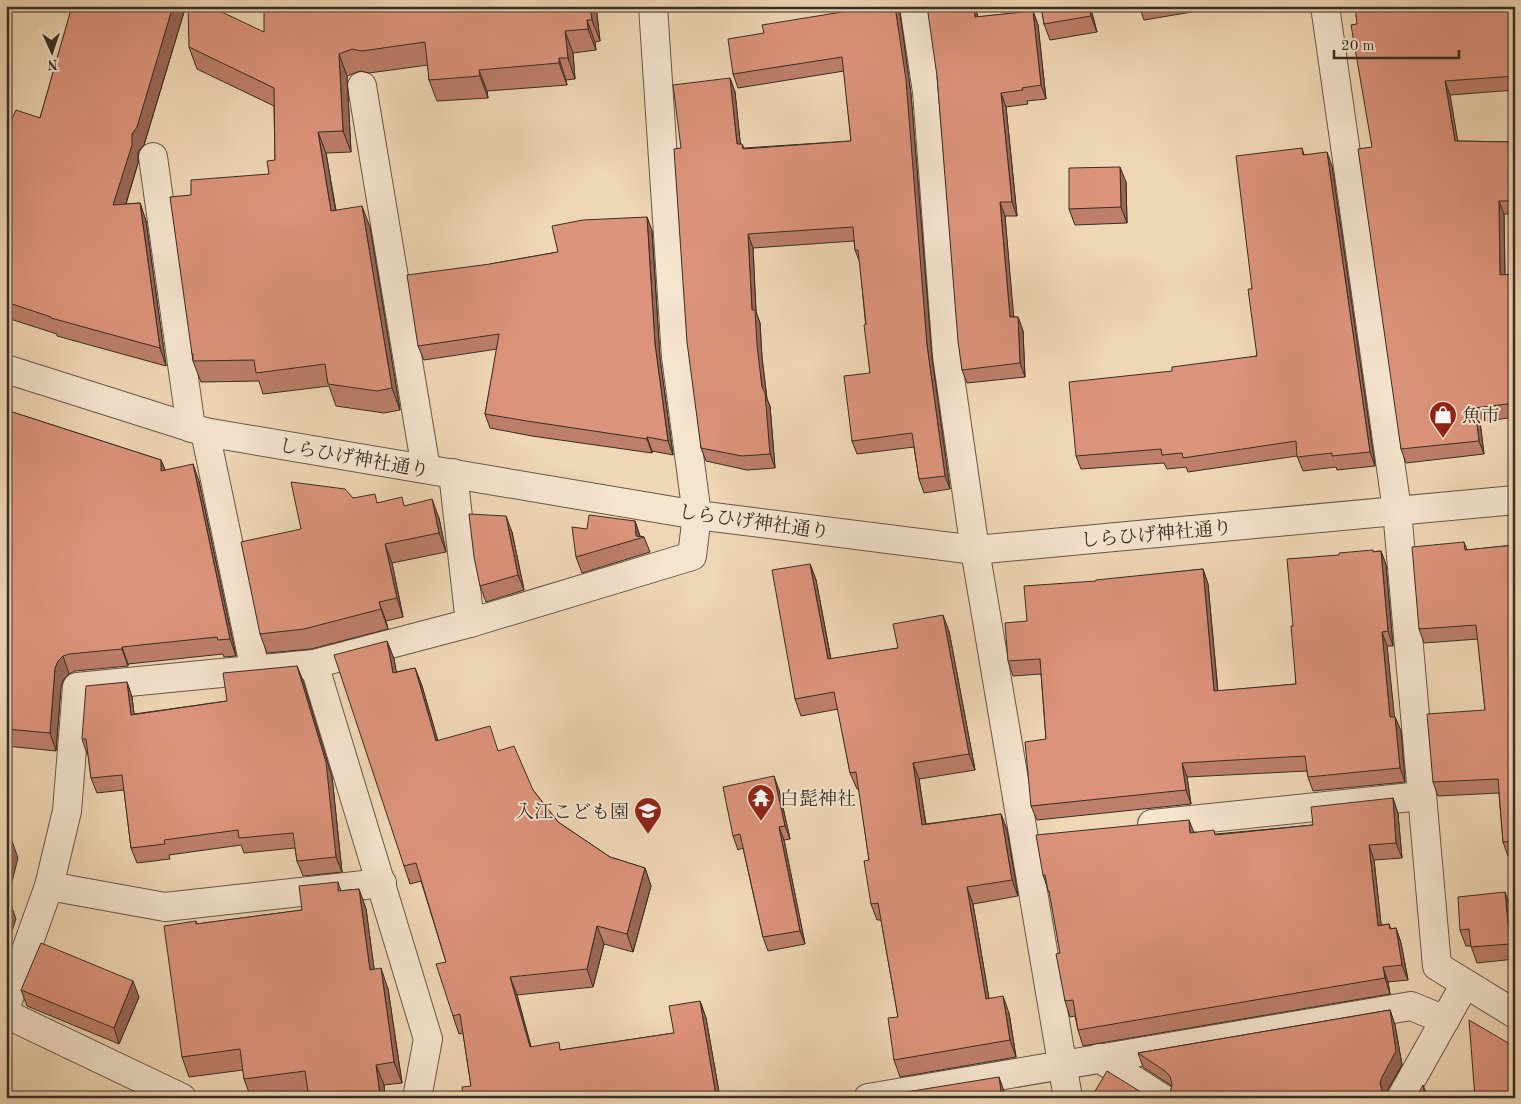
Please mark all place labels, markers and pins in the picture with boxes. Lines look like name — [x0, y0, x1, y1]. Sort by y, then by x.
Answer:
shop icon: 魚市 — [1428, 400, 1458, 439]
place label: 魚市 — [1462, 405, 1500, 427]
temple icon: 白髭神社 — [746, 783, 776, 822]
place label: 白髭神社 — [780, 789, 856, 810]
school or university icon: 入江こども園 — [633, 796, 663, 835]
place label: 入江こども園 — [515, 802, 629, 823]

